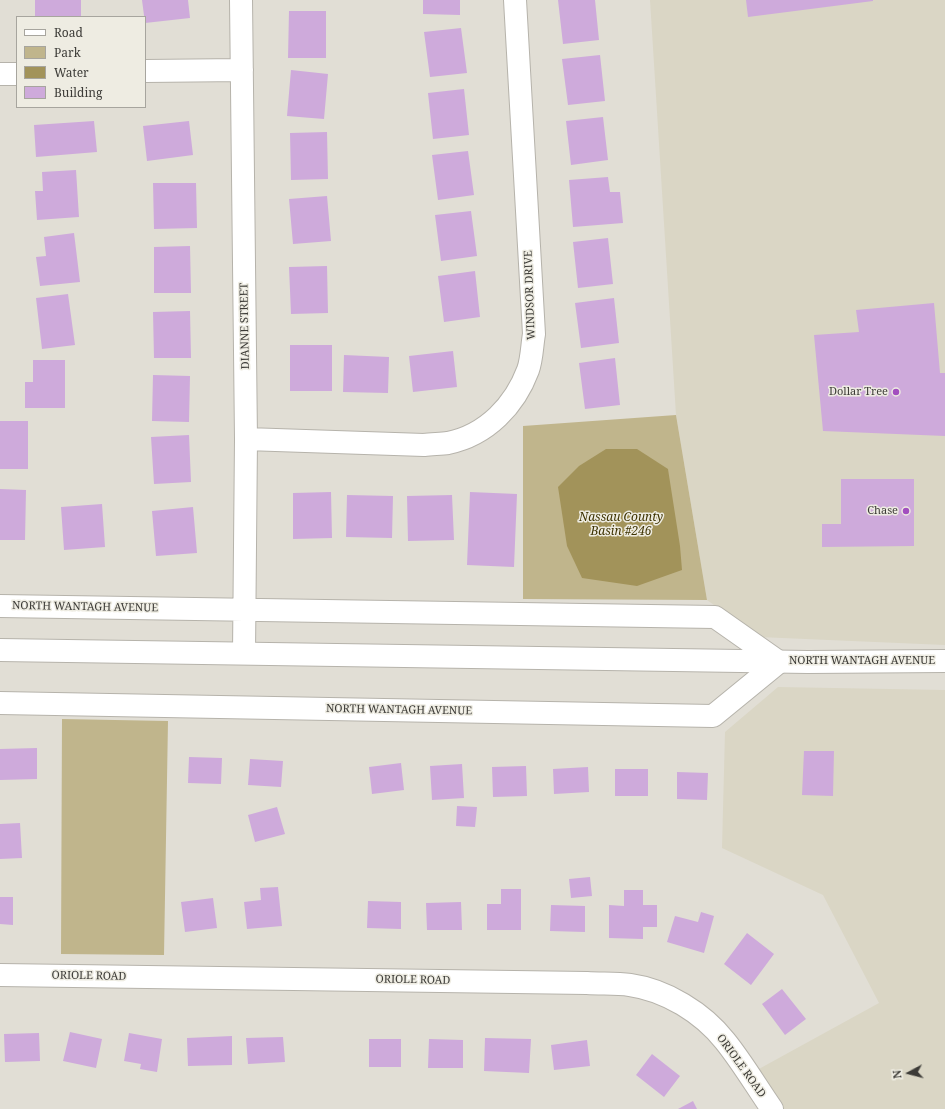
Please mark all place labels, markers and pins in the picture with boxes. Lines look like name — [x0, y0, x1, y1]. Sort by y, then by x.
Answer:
place label: Dollar Tree — [829, 385, 888, 399]
marker: Dollar Tree — [891, 387, 901, 397]
place label: Chase — [867, 504, 898, 518]
marker: Chase — [901, 506, 911, 516]

